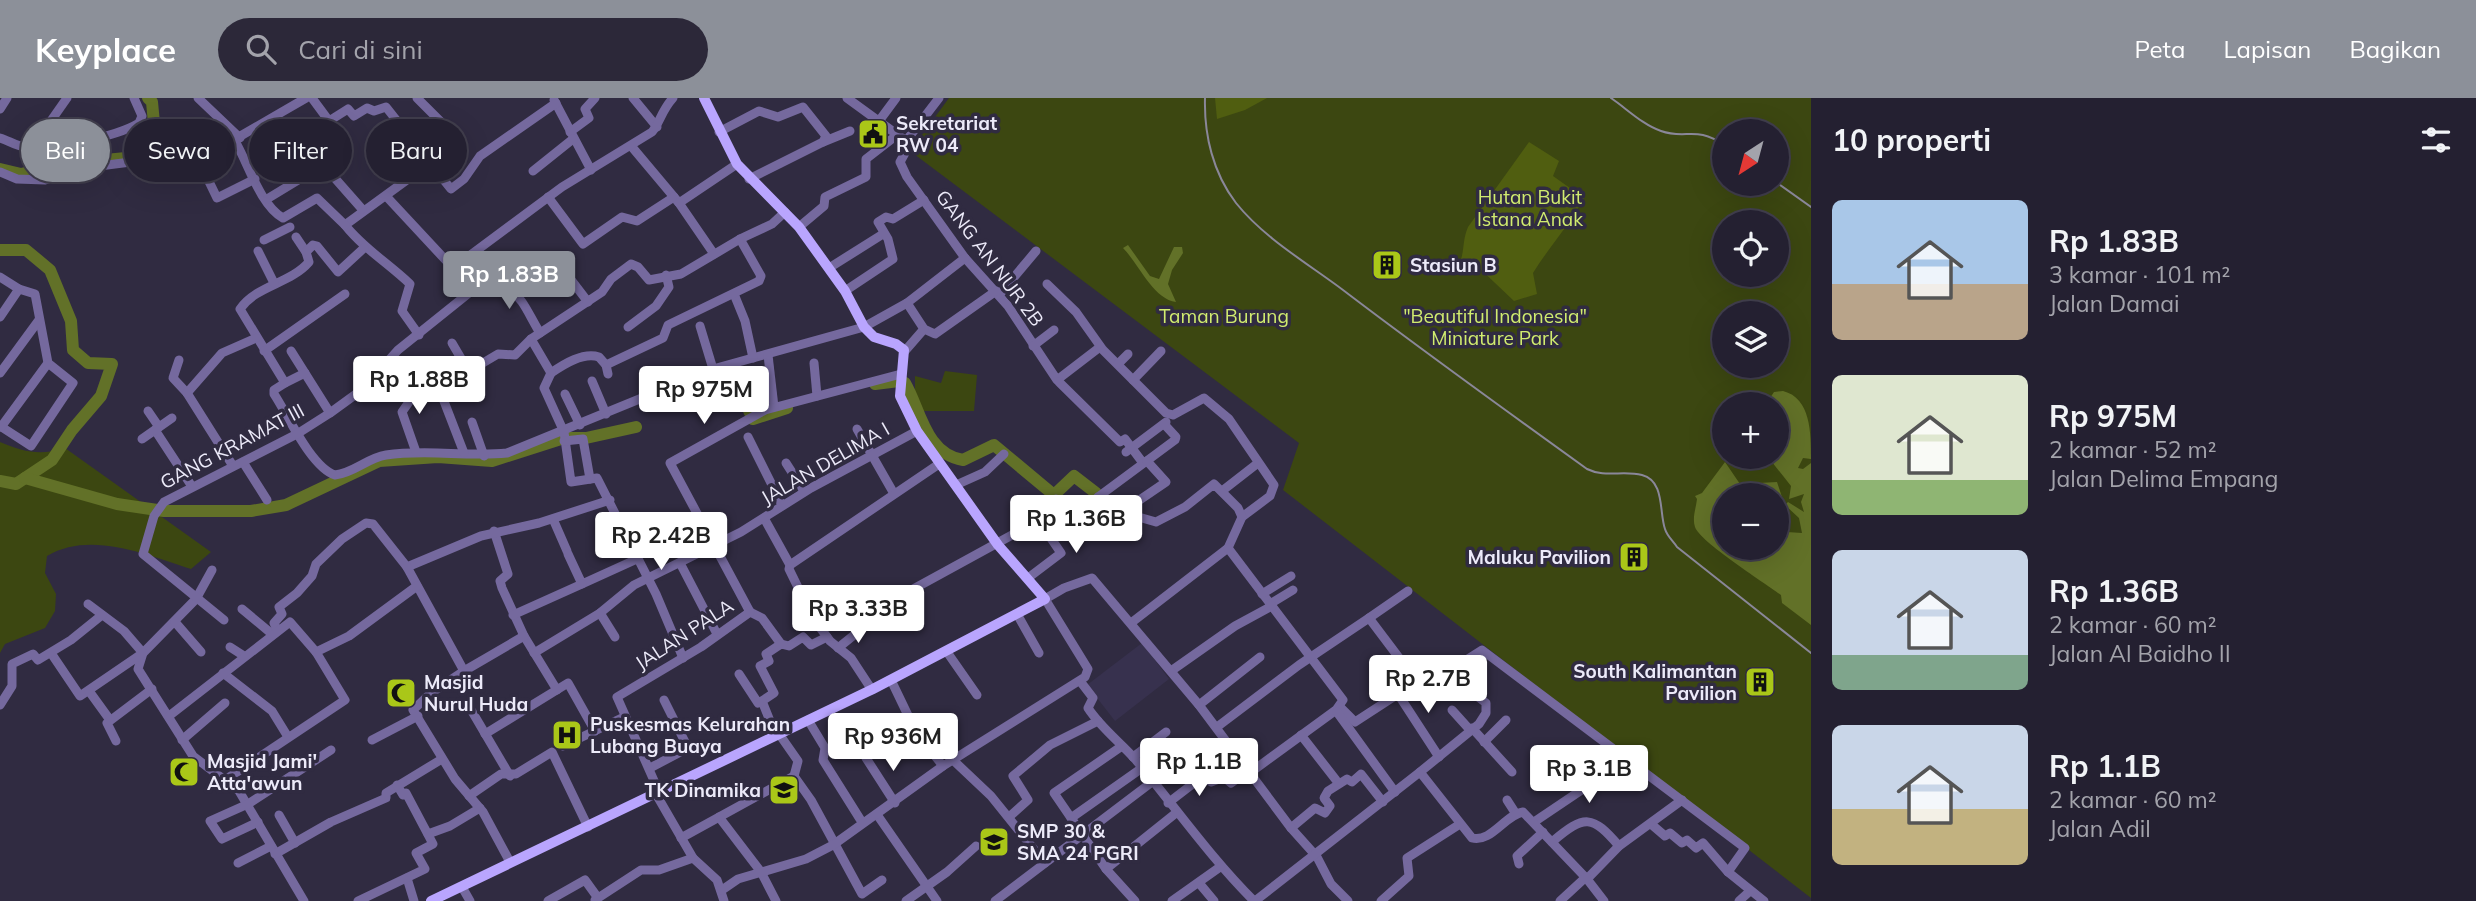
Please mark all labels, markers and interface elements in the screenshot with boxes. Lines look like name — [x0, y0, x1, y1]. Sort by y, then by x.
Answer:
search box — [218, 18, 708, 81]
text: Keyplace — [35, 29, 176, 70]
icon: search — [242, 30, 280, 68]
text: Cari di sini — [298, 33, 423, 66]
text: Peta — [2134, 34, 2185, 64]
text: Lapisan — [2223, 34, 2311, 64]
text: Bagikan — [2349, 34, 2441, 64]
place label: Sekretariat RW 04 — [896, 111, 997, 157]
public building icon: Sekretariat RW 04 — [856, 117, 890, 151]
chip: Beli — [21, 119, 110, 182]
chip: Sewa — [124, 119, 235, 182]
chip: Filter — [249, 119, 352, 182]
chip: Baru — [366, 119, 467, 182]
north arrow — [1712, 119, 1788, 196]
map controls — [1712, 119, 1789, 560]
text: 10 properti — [1832, 121, 1991, 159]
icon: filters — [2417, 121, 2455, 159]
street label: GANG AN NUR 2B — [931, 185, 1049, 331]
park label: Hutan Bukit Istana Anak — [1477, 185, 1583, 231]
button: locate — [1712, 210, 1789, 287]
text: Rp 1.83B — [2049, 222, 2179, 260]
icon: home — [1888, 228, 1972, 312]
building icon: Stasiun B — [1370, 248, 1404, 282]
pin: Rp 1.83B — [437, 252, 581, 311]
place label: Stasiun B — [1410, 253, 1497, 277]
text: Rp 1.83B — [459, 259, 559, 288]
text: 3 kamar · 101 m² — [2049, 260, 2230, 289]
text: Jalan Damai — [2049, 289, 2180, 318]
button: layers — [1712, 301, 1789, 378]
park label: Taman Burung — [1159, 304, 1289, 328]
park label: "Beautiful Indonesia" Miniature Park — [1403, 304, 1587, 350]
pin: Rp 1.88B — [347, 356, 491, 416]
text: Rp 1.88B — [369, 364, 469, 393]
pin: Rp 975M — [639, 366, 769, 426]
text: Rp 975M — [655, 374, 753, 403]
button: + — [1712, 392, 1789, 469]
text: Rp 975M — [2049, 397, 2177, 435]
street label: GANG KRAMAT III — [156, 398, 308, 494]
icon: home — [1888, 403, 1972, 487]
street label: JALAN DELIMA I — [757, 417, 893, 509]
text: 2 kamar · 52 m² — [2049, 435, 2217, 464]
text: Jalan Delima Empang — [2049, 464, 2278, 493]
button: − — [1712, 483, 1789, 560]
pin: Rp 1.36B — [1004, 496, 1148, 555]
text: Rp 1.36B — [1026, 503, 1126, 532]
pin: Rp 2.42B — [589, 512, 733, 572]
text: Rp 2.42B — [611, 520, 711, 549]
building icon: Maluku Pavilion — [1617, 540, 1651, 574]
place label: Maluku Pavilion — [1468, 545, 1611, 569]
text: Rp 1.36B — [2049, 572, 2179, 610]
icon: home — [1888, 578, 1972, 662]
pin: Rp 3.33B — [786, 586, 930, 645]
street label: JALAN PALA — [630, 593, 738, 675]
text: Rp 3.33B — [808, 593, 908, 622]
text: 2 kamar · 60 m² — [2049, 610, 2217, 639]
text: Jalan Al Baidho II — [2049, 639, 2231, 668]
pin: Rp 2.7B — [1363, 656, 1493, 715]
place label: South Kalimantan Pavilion — [1573, 659, 1737, 705]
text: Rp 2.7B — [1385, 663, 1471, 692]
building icon: South Kalimantan Pavilion — [1743, 665, 1777, 699]
place label: Masjid Nurul Huda — [424, 670, 528, 716]
mosque icon: Masjid Nurul Huda — [384, 676, 418, 710]
place label: Puskesmas Kelurahan Lubang Buaya — [590, 712, 790, 758]
pin: Rp 936M — [828, 714, 958, 773]
hospital icon: Puskesmas Kelurahan Lubang Buaya — [550, 718, 584, 752]
text: Rp 936M — [844, 721, 942, 750]
pin: Rp 1.1B — [1134, 738, 1264, 798]
text: Rp 1.1B — [1156, 746, 1242, 775]
pin: Rp 3.1B — [1524, 746, 1654, 805]
text: Rp 1.1B — [2049, 747, 2161, 785]
place label: Masjid Jami' Atta'awun — [207, 749, 317, 795]
text: Rp 3.1B — [1546, 753, 1632, 782]
icon: home — [1888, 753, 1972, 837]
mosque icon: Masjid Jami' Atta'awun — [167, 755, 201, 789]
school or university icon: TK Dinamika — [767, 773, 801, 807]
place label: TK Dinamika — [644, 778, 761, 802]
text: 2 kamar · 60 m² — [2049, 785, 2217, 814]
text: Jalan Adil — [2049, 814, 2151, 843]
place label: SMP 30 & SMA 24 PGRI — [1017, 819, 1139, 865]
school or university icon: SMP 30 & SMA 24 PGRI — [977, 825, 1011, 859]

